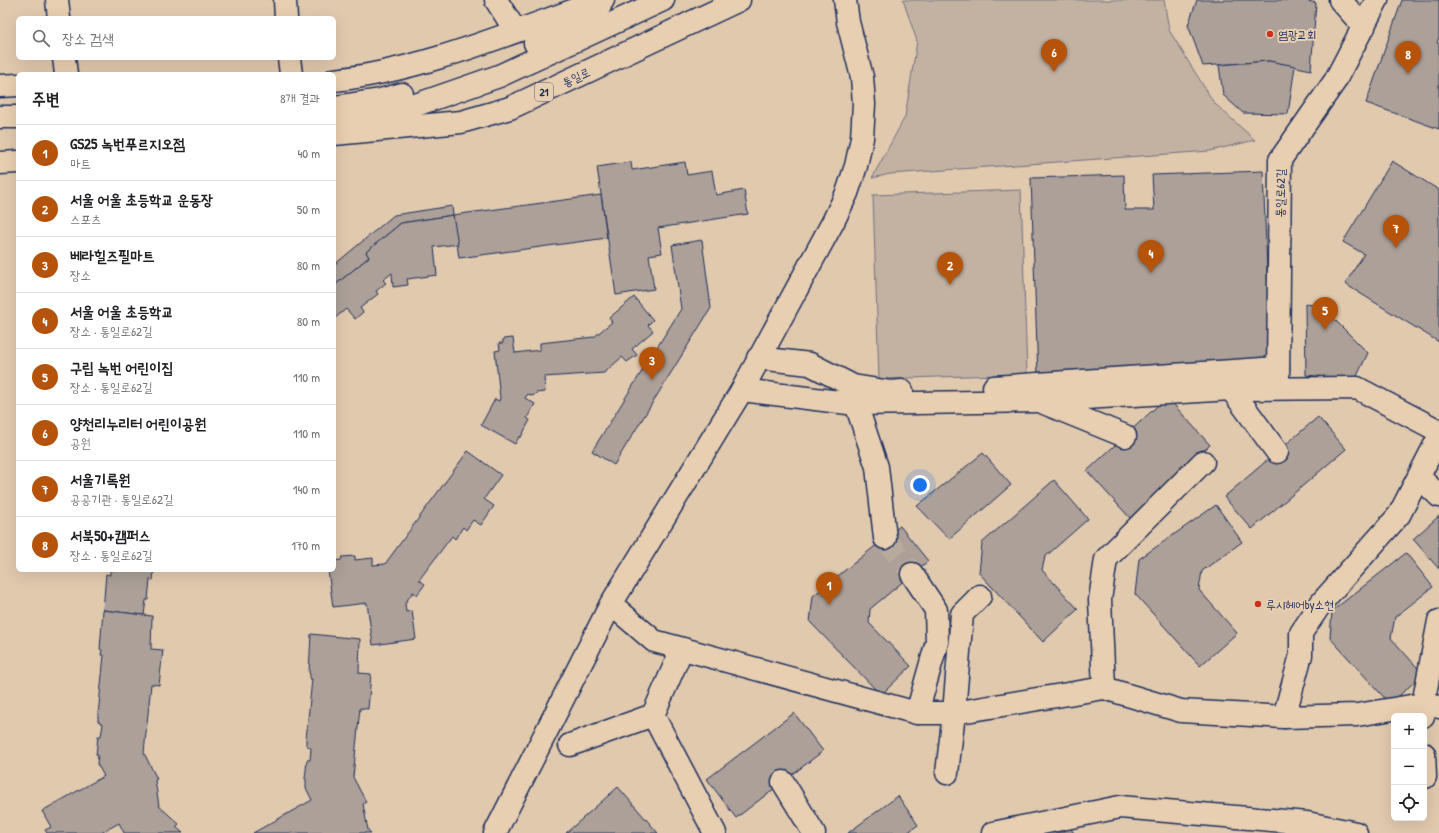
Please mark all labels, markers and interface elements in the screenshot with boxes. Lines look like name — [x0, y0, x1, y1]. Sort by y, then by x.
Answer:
search box — [16, 16, 336, 60]
place label: 염광교회 — [1278, 26, 1317, 43]
icon: search — [30, 27, 52, 49]
text: 장소 검색 — [62, 28, 114, 49]
marker: 염광교회 — [1265, 29, 1275, 39]
pin: 6 — [1041, 39, 1067, 72]
pin: 8 — [1395, 41, 1421, 74]
street label: 통일로 — [559, 63, 593, 91]
road number: 21 — [535, 83, 553, 101]
text: 주변 — [32, 87, 59, 110]
text: 8개 결과 — [280, 89, 320, 107]
text: GS25 녹번푸르지오점 — [70, 133, 185, 154]
text: 1 — [43, 144, 47, 162]
text: 40 m — [297, 144, 320, 162]
text: 마트 — [70, 154, 91, 172]
street label: 통일로62길 — [1271, 168, 1289, 218]
text: 서울 어울 초등학교 운동장 — [70, 189, 213, 210]
text: 2 — [42, 200, 48, 218]
text: 50 m — [297, 200, 320, 218]
text: 스포츠 — [70, 210, 101, 228]
pin: 7 — [1383, 215, 1409, 248]
pin: 4 — [1138, 240, 1164, 273]
text: 베라힐즈필마트 — [70, 245, 155, 266]
pin: 2 — [937, 252, 963, 285]
text: 3 — [42, 256, 48, 274]
text: 80 m — [297, 256, 320, 274]
text: 장소 — [70, 266, 91, 284]
pin: 5 — [1312, 297, 1338, 330]
text: 서울 어울 초등학교 — [70, 301, 173, 322]
text: 4 — [43, 312, 47, 330]
text: 80 m — [297, 312, 320, 330]
text: 장소 · 통일로62길 — [70, 322, 153, 340]
pin: 3 — [639, 347, 665, 380]
text: 구립 녹번 어린이집 — [70, 357, 173, 378]
text: 5 — [42, 368, 48, 386]
text: 110 m — [293, 368, 320, 386]
text: 장소 · 통일로62길 — [70, 378, 153, 396]
text: 양천리누리터 어린이공원 — [70, 413, 206, 434]
text: 6 — [42, 424, 48, 442]
text: 110 m — [293, 424, 320, 442]
text: 공원 — [70, 434, 91, 452]
text: 서울기록원 — [70, 469, 130, 490]
your location — [910, 475, 930, 495]
text: 7 — [42, 480, 48, 498]
text: 140 m — [293, 480, 320, 498]
text: 공공기관 · 통일로62길 — [70, 490, 174, 508]
text: 서북50+캠퍼스 — [70, 525, 151, 546]
text: 8 — [42, 536, 48, 554]
text: 170 m — [291, 536, 320, 554]
text: 장소 · 통일로62길 — [70, 546, 153, 564]
pin: 1 — [816, 572, 842, 605]
place label: 루시헤어by소현 — [1266, 596, 1334, 613]
marker: 루시헤어by소현 — [1253, 599, 1263, 609]
map controls — [1391, 713, 1427, 821]
button: + — [1391, 713, 1427, 749]
button: − — [1391, 749, 1427, 785]
button: locate — [1391, 785, 1427, 821]

